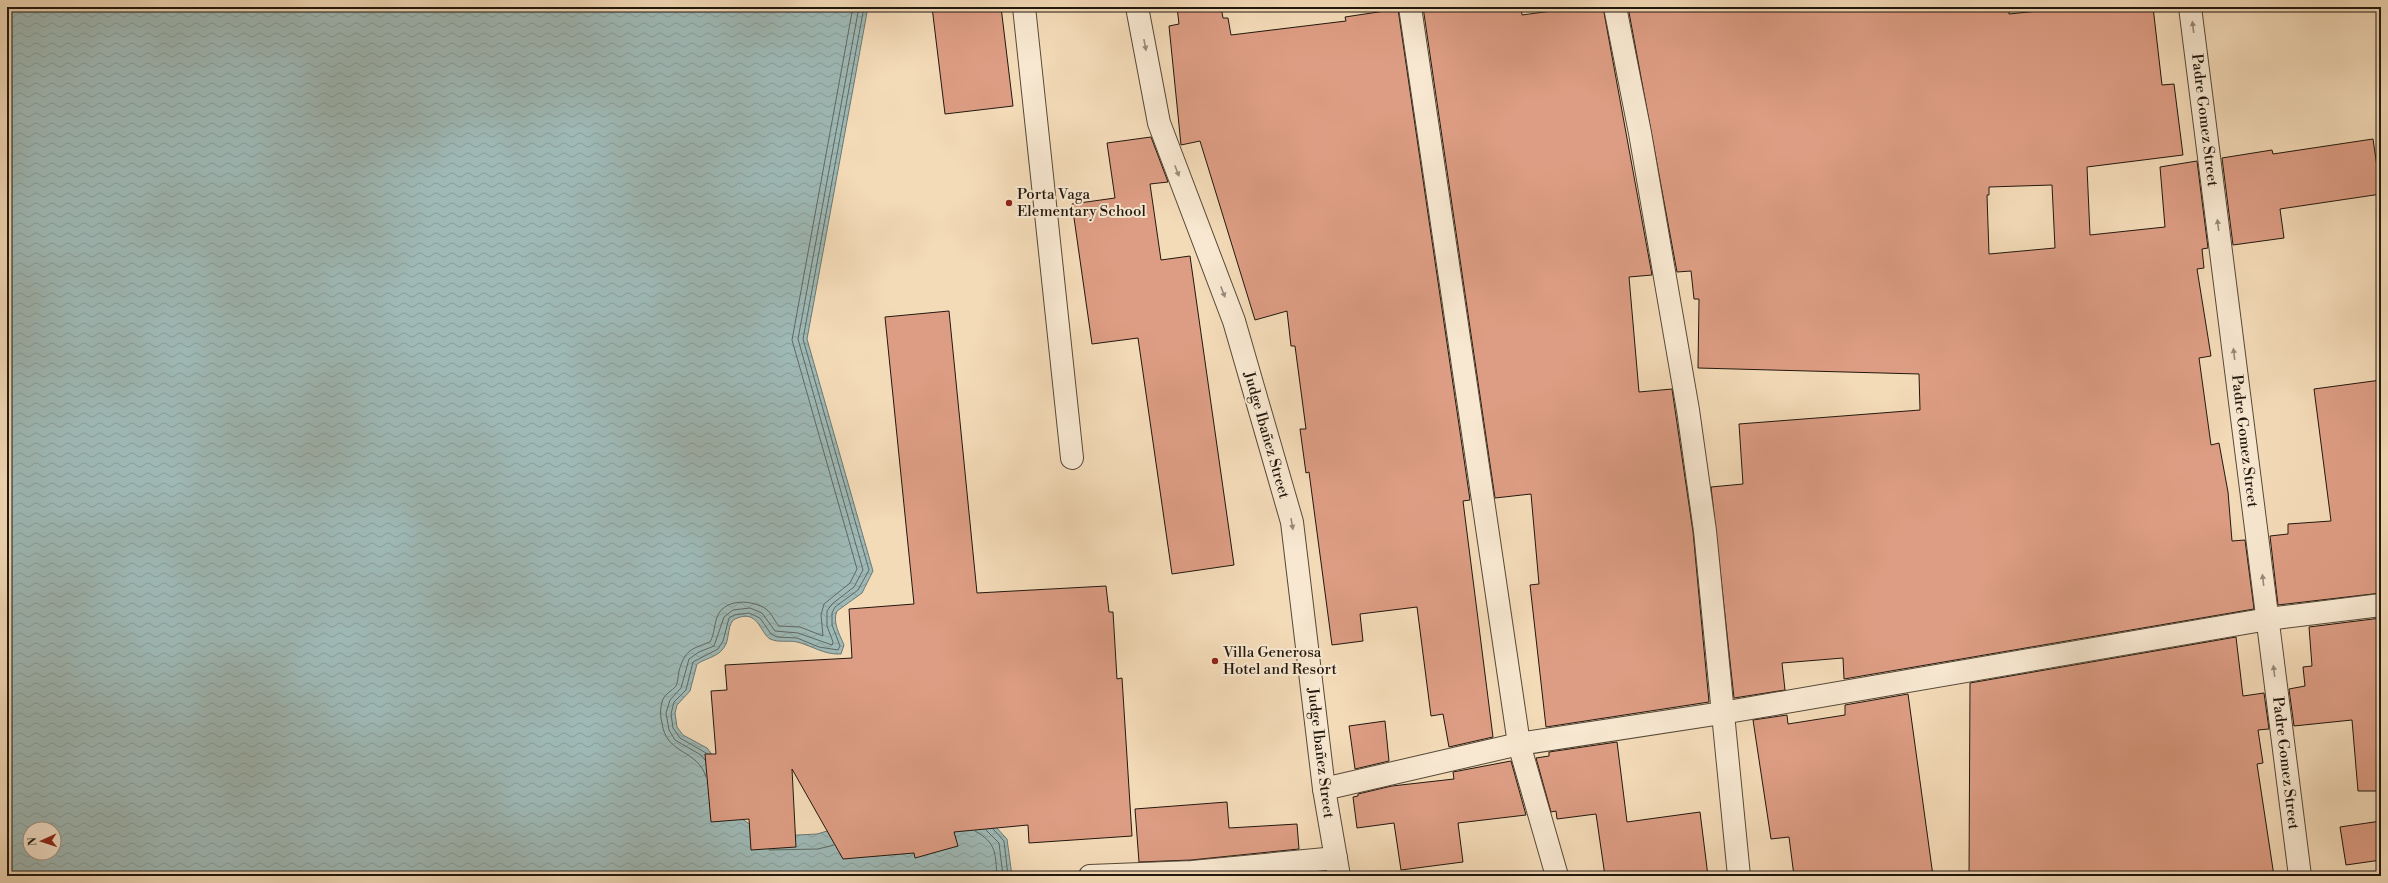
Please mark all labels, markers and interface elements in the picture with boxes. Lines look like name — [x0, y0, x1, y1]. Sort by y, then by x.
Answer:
one-way arrow — [2190, 20, 2196, 33]
one-way arrow — [1142, 39, 1148, 51]
street label: Padre Gomez Street — [2187, 52, 2222, 188]
one-way arrow — [1175, 165, 1181, 177]
place label: Porta Vaga Elementary School — [1017, 185, 1146, 221]
marker: Porta Vaga Elementary School — [1004, 198, 1014, 208]
one-way arrow — [2215, 219, 2221, 231]
one-way arrow — [1221, 287, 1227, 299]
one-way arrow — [2231, 348, 2237, 360]
street label: Judge Ibañez Street — [1239, 369, 1294, 501]
street label: Padre Gomez Street — [2227, 373, 2262, 509]
one-way arrow — [1289, 518, 1295, 530]
one-way arrow — [2260, 574, 2266, 586]
place label: Villa Generosa Hotel and Resort — [1222, 643, 1337, 679]
marker: Villa Generosa Hotel and Resort — [1210, 656, 1220, 666]
one-way arrow — [2271, 665, 2277, 677]
street label: Judge Ibañez Street — [1303, 686, 1338, 820]
street label: Padre Gomez Street — [2268, 695, 2303, 831]
north arrow — [22, 821, 62, 861]
text: N — [26, 836, 40, 846]

